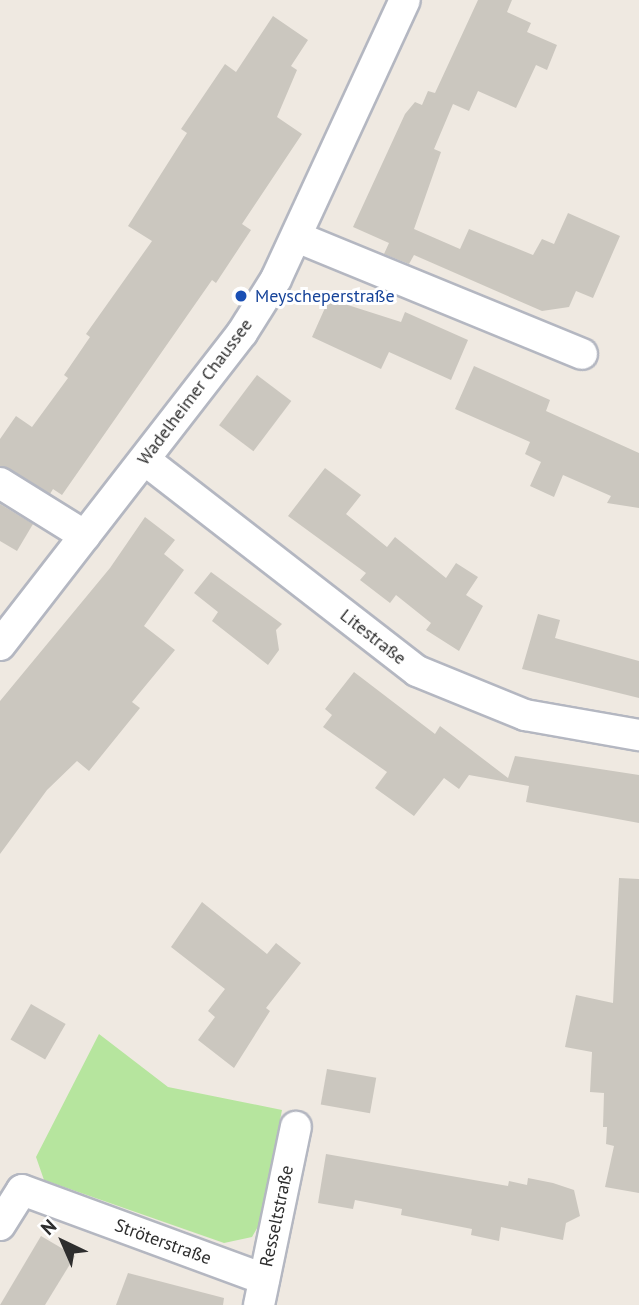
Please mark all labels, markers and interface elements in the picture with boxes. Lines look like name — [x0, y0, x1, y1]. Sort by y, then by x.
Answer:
place label: Meyscheperstraße — [255, 285, 395, 307]
marker: Meyscheperstraße — [233, 288, 249, 304]
street label: Wadelheimer Chaussee — [133, 315, 257, 469]
street label: Litestraße — [336, 605, 410, 669]
street label: Resseltstraße — [256, 1163, 298, 1269]
north arrow — [28, 1207, 98, 1277]
text: N — [36, 1214, 61, 1240]
street label: Ströterstraße — [112, 1215, 214, 1269]

